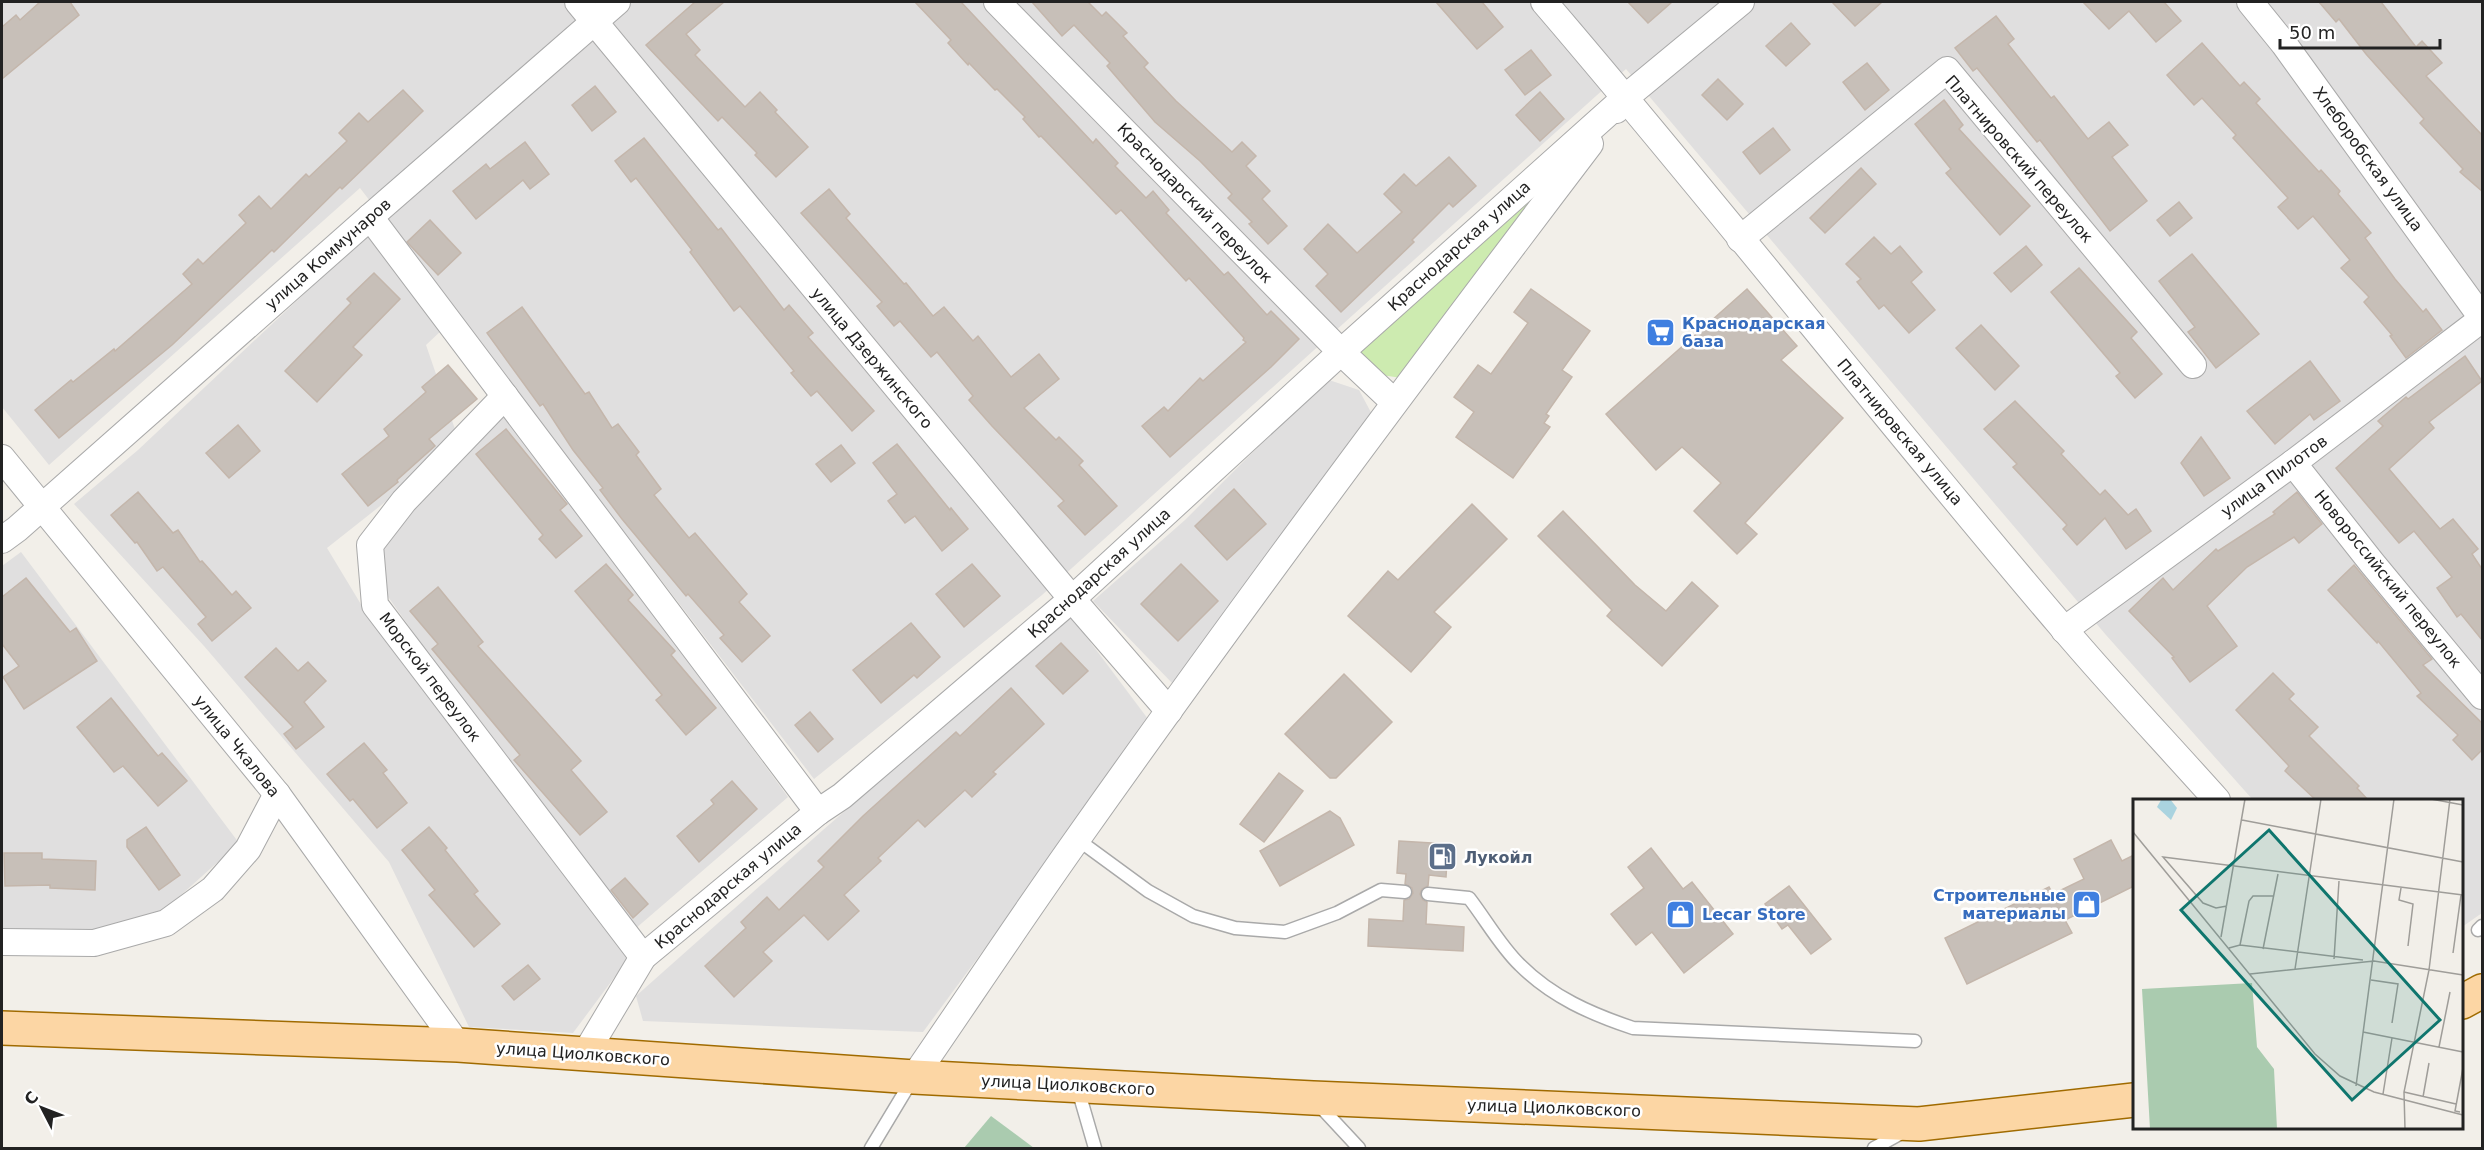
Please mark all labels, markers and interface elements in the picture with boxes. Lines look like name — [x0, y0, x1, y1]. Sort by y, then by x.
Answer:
scale bar — [2280, 12, 2440, 50]
text: 50 m — [2289, 22, 2335, 43]
street label: Платнировский переулок — [1941, 71, 2097, 247]
street label: Хлеборобская улица — [2309, 83, 2427, 235]
street label: Краснодарский переулок — [1113, 119, 1277, 287]
street label: Краснодарская улица — [1384, 177, 1534, 315]
street label: улица Коммунаров — [261, 194, 395, 314]
street label: улица Дзержинского — [807, 283, 937, 433]
place label: Краснодарская база — [1682, 314, 1825, 351]
supermarket icon: Краснодарская база — [1645, 316, 1677, 348]
street label: Платнировская улица — [1833, 355, 1967, 509]
street label: улица Пилотов — [2217, 431, 2331, 521]
street label: Новороссийский переулок — [2310, 486, 2466, 672]
street label: Краснодарская улица — [1024, 504, 1174, 642]
street label: Морской переулок — [375, 609, 485, 746]
street label: улица Чкалова — [190, 691, 284, 801]
inset map — [2133, 799, 2463, 1129]
street label: Краснодарская улица — [651, 819, 805, 953]
fuel station icon: Лукойл — [1427, 841, 1459, 873]
place label: Лукойл — [1464, 848, 1533, 867]
place label: Строительные материалы — [1933, 886, 2066, 923]
shop icon: Строительные материалы — [2071, 888, 2103, 920]
shop icon: Lecar Store — [1665, 898, 1697, 930]
place label: Lecar Store — [1702, 905, 1806, 924]
street label: улица Циолковского — [496, 1038, 670, 1070]
street label: улица Циолковского — [981, 1071, 1155, 1099]
north arrow — [12, 1078, 72, 1138]
text: С — [20, 1088, 42, 1109]
street label: улица Циолковского — [1467, 1095, 1641, 1121]

